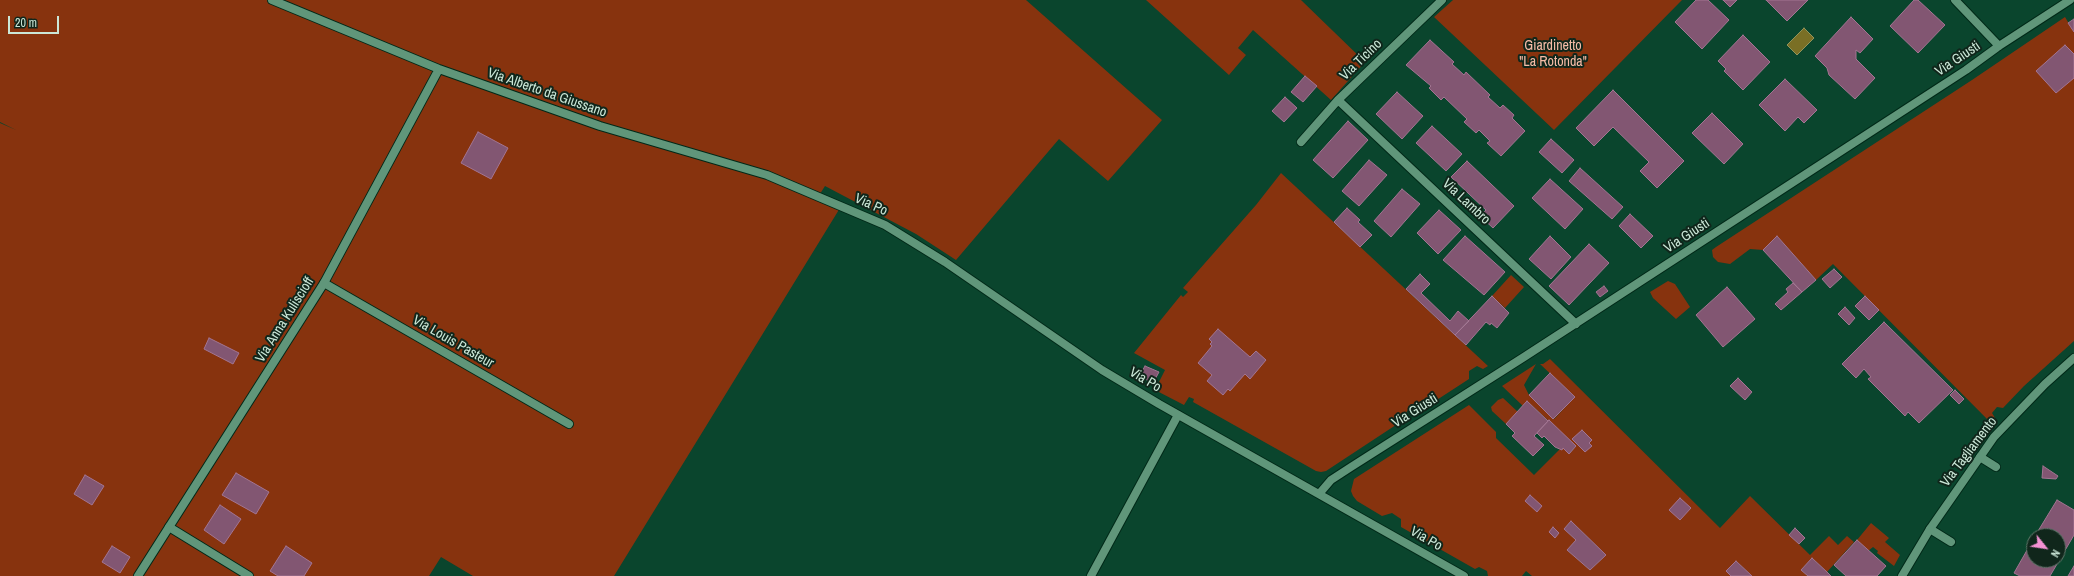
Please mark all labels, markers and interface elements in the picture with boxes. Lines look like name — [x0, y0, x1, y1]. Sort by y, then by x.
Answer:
scale bar — [10, 8, 61, 34]
text: 20 m — [15, 15, 37, 31]
street label: Via Ticino — [1337, 36, 1385, 84]
park label: Giardinetto "La Rotonda" — [1519, 38, 1587, 70]
street label: Via Giusti — [1932, 38, 1984, 80]
street label: Via Alberto da Giussano — [485, 65, 609, 121]
street label: Via Lambro — [1439, 176, 1493, 228]
street label: Via Po — [852, 190, 890, 220]
street label: Via Giusti — [1661, 215, 1713, 257]
street label: Via Anna Kuliscioff — [252, 274, 318, 366]
street label: Via Louis Pasteur — [409, 312, 497, 372]
street label: Via Po — [1126, 364, 1164, 396]
street label: Via Giusti — [1389, 390, 1441, 432]
street label: Via Tagliamento — [1937, 414, 2001, 490]
street label: Via Po — [1407, 523, 1445, 555]
north arrow — [2026, 528, 2066, 568]
text: N — [2048, 547, 2063, 560]

